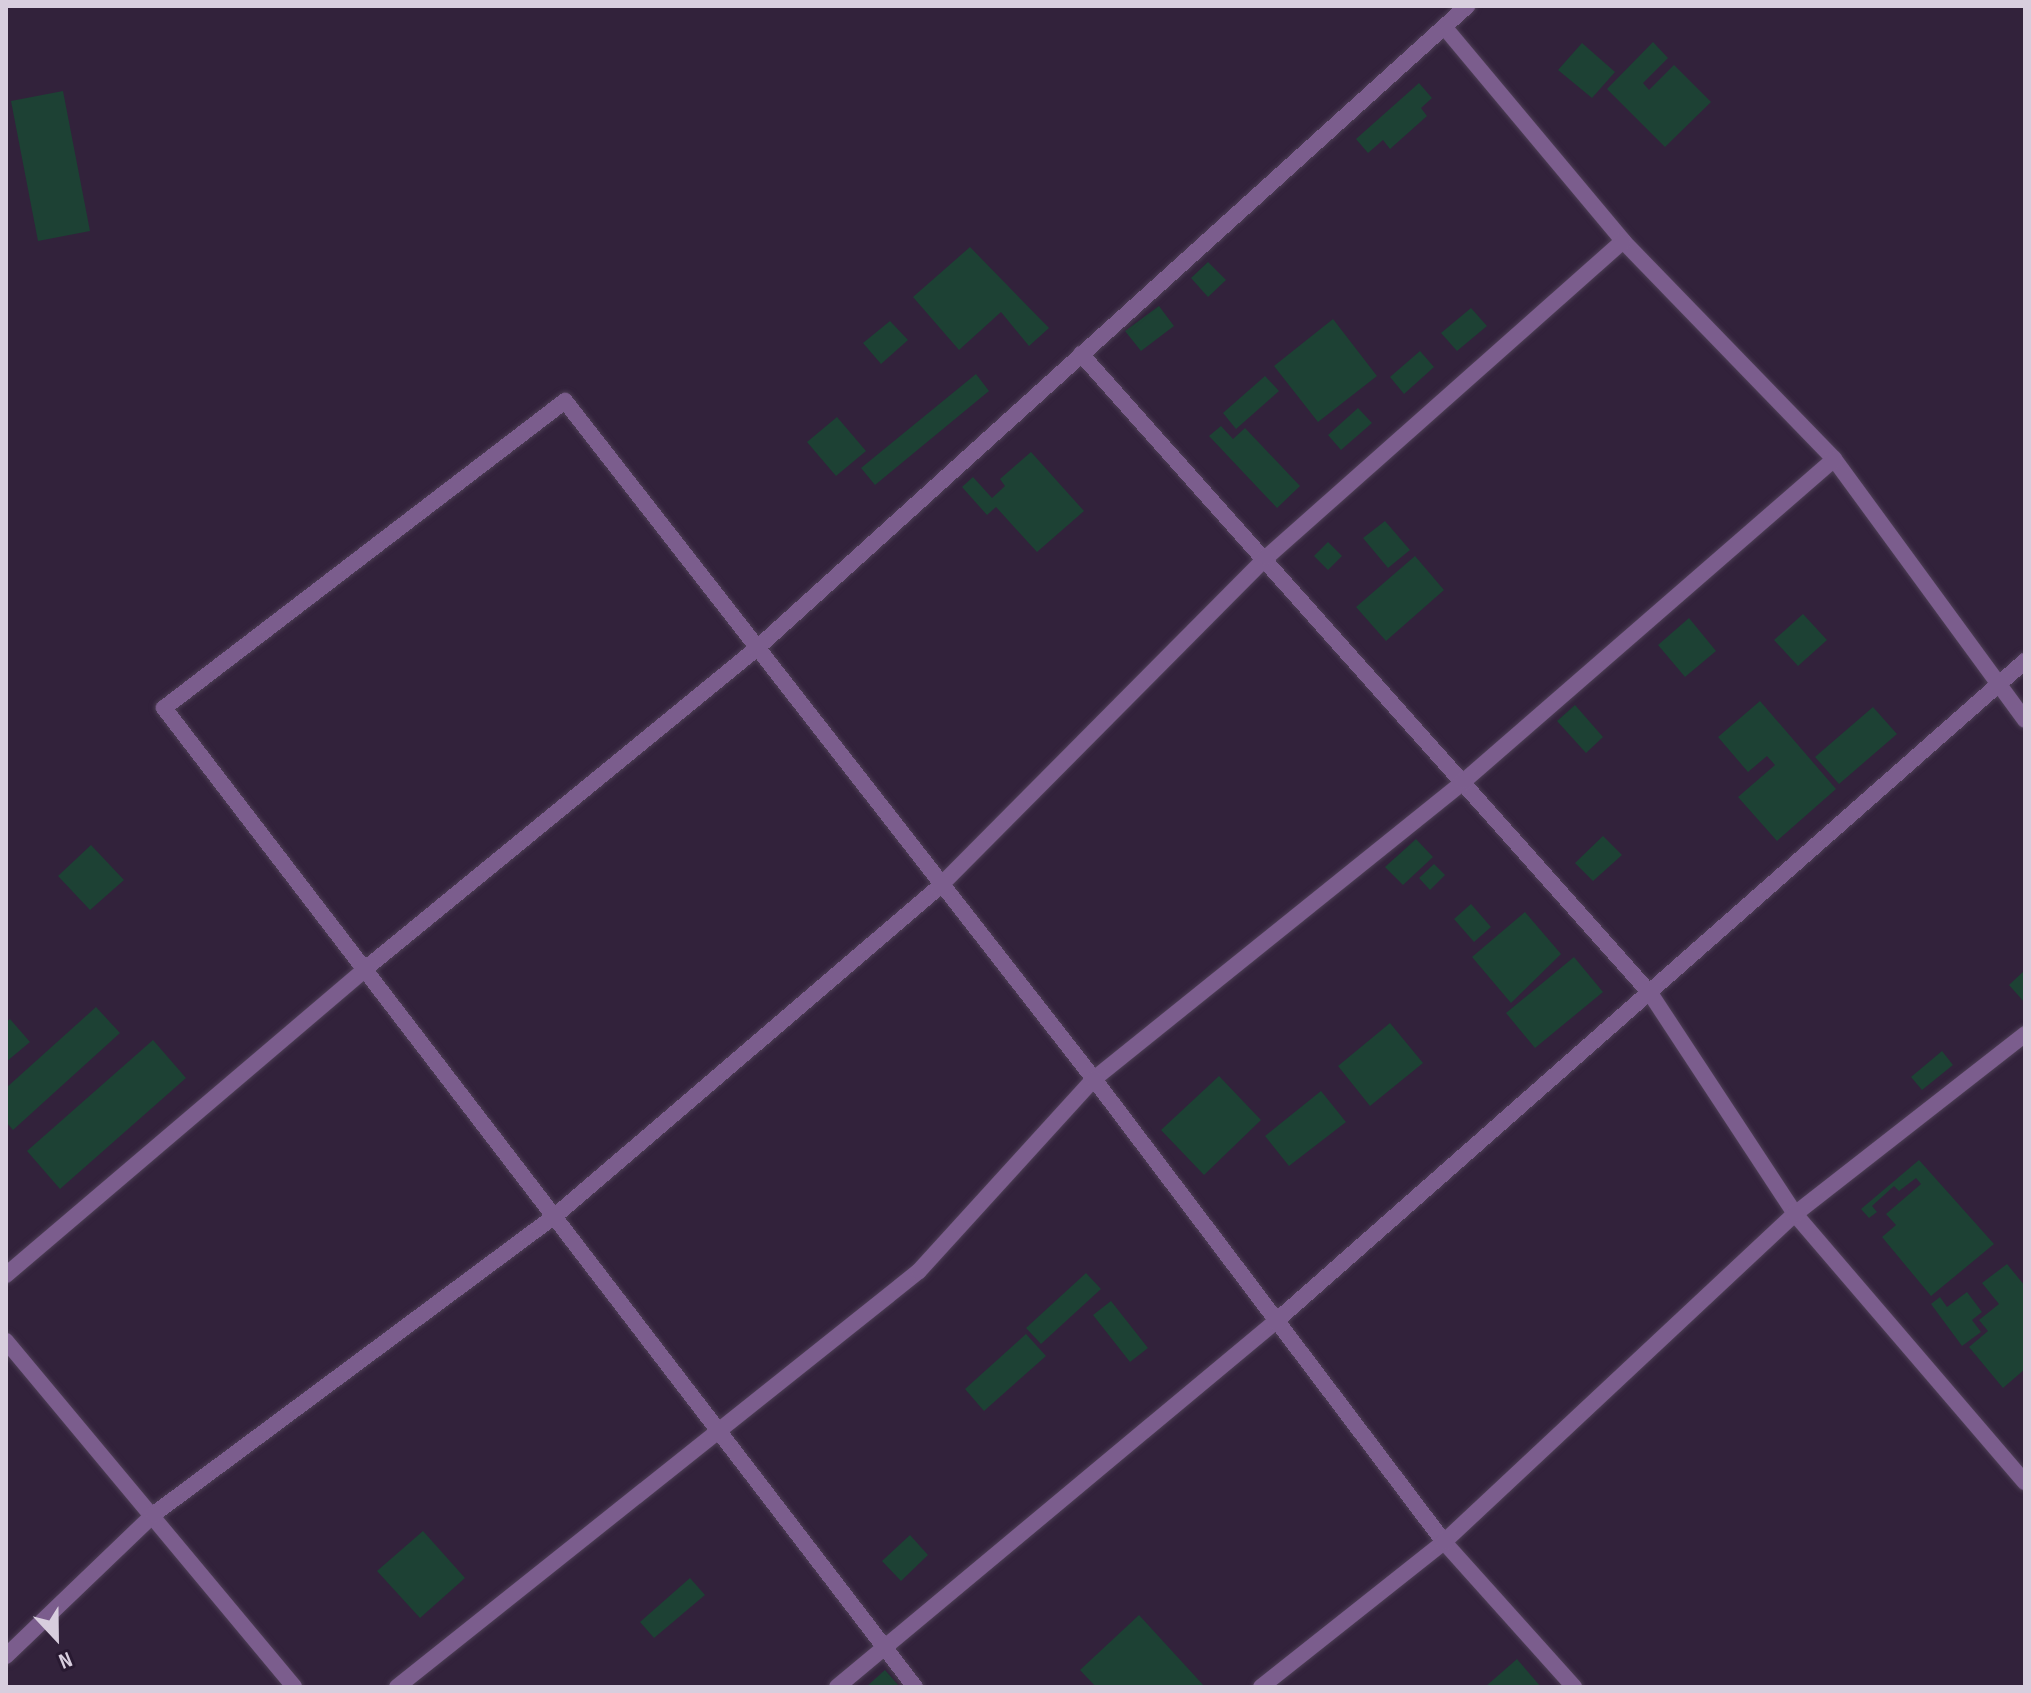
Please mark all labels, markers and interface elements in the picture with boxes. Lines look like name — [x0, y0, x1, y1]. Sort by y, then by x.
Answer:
north arrow — [16, 1597, 96, 1677]
text: N — [55, 1645, 76, 1674]

